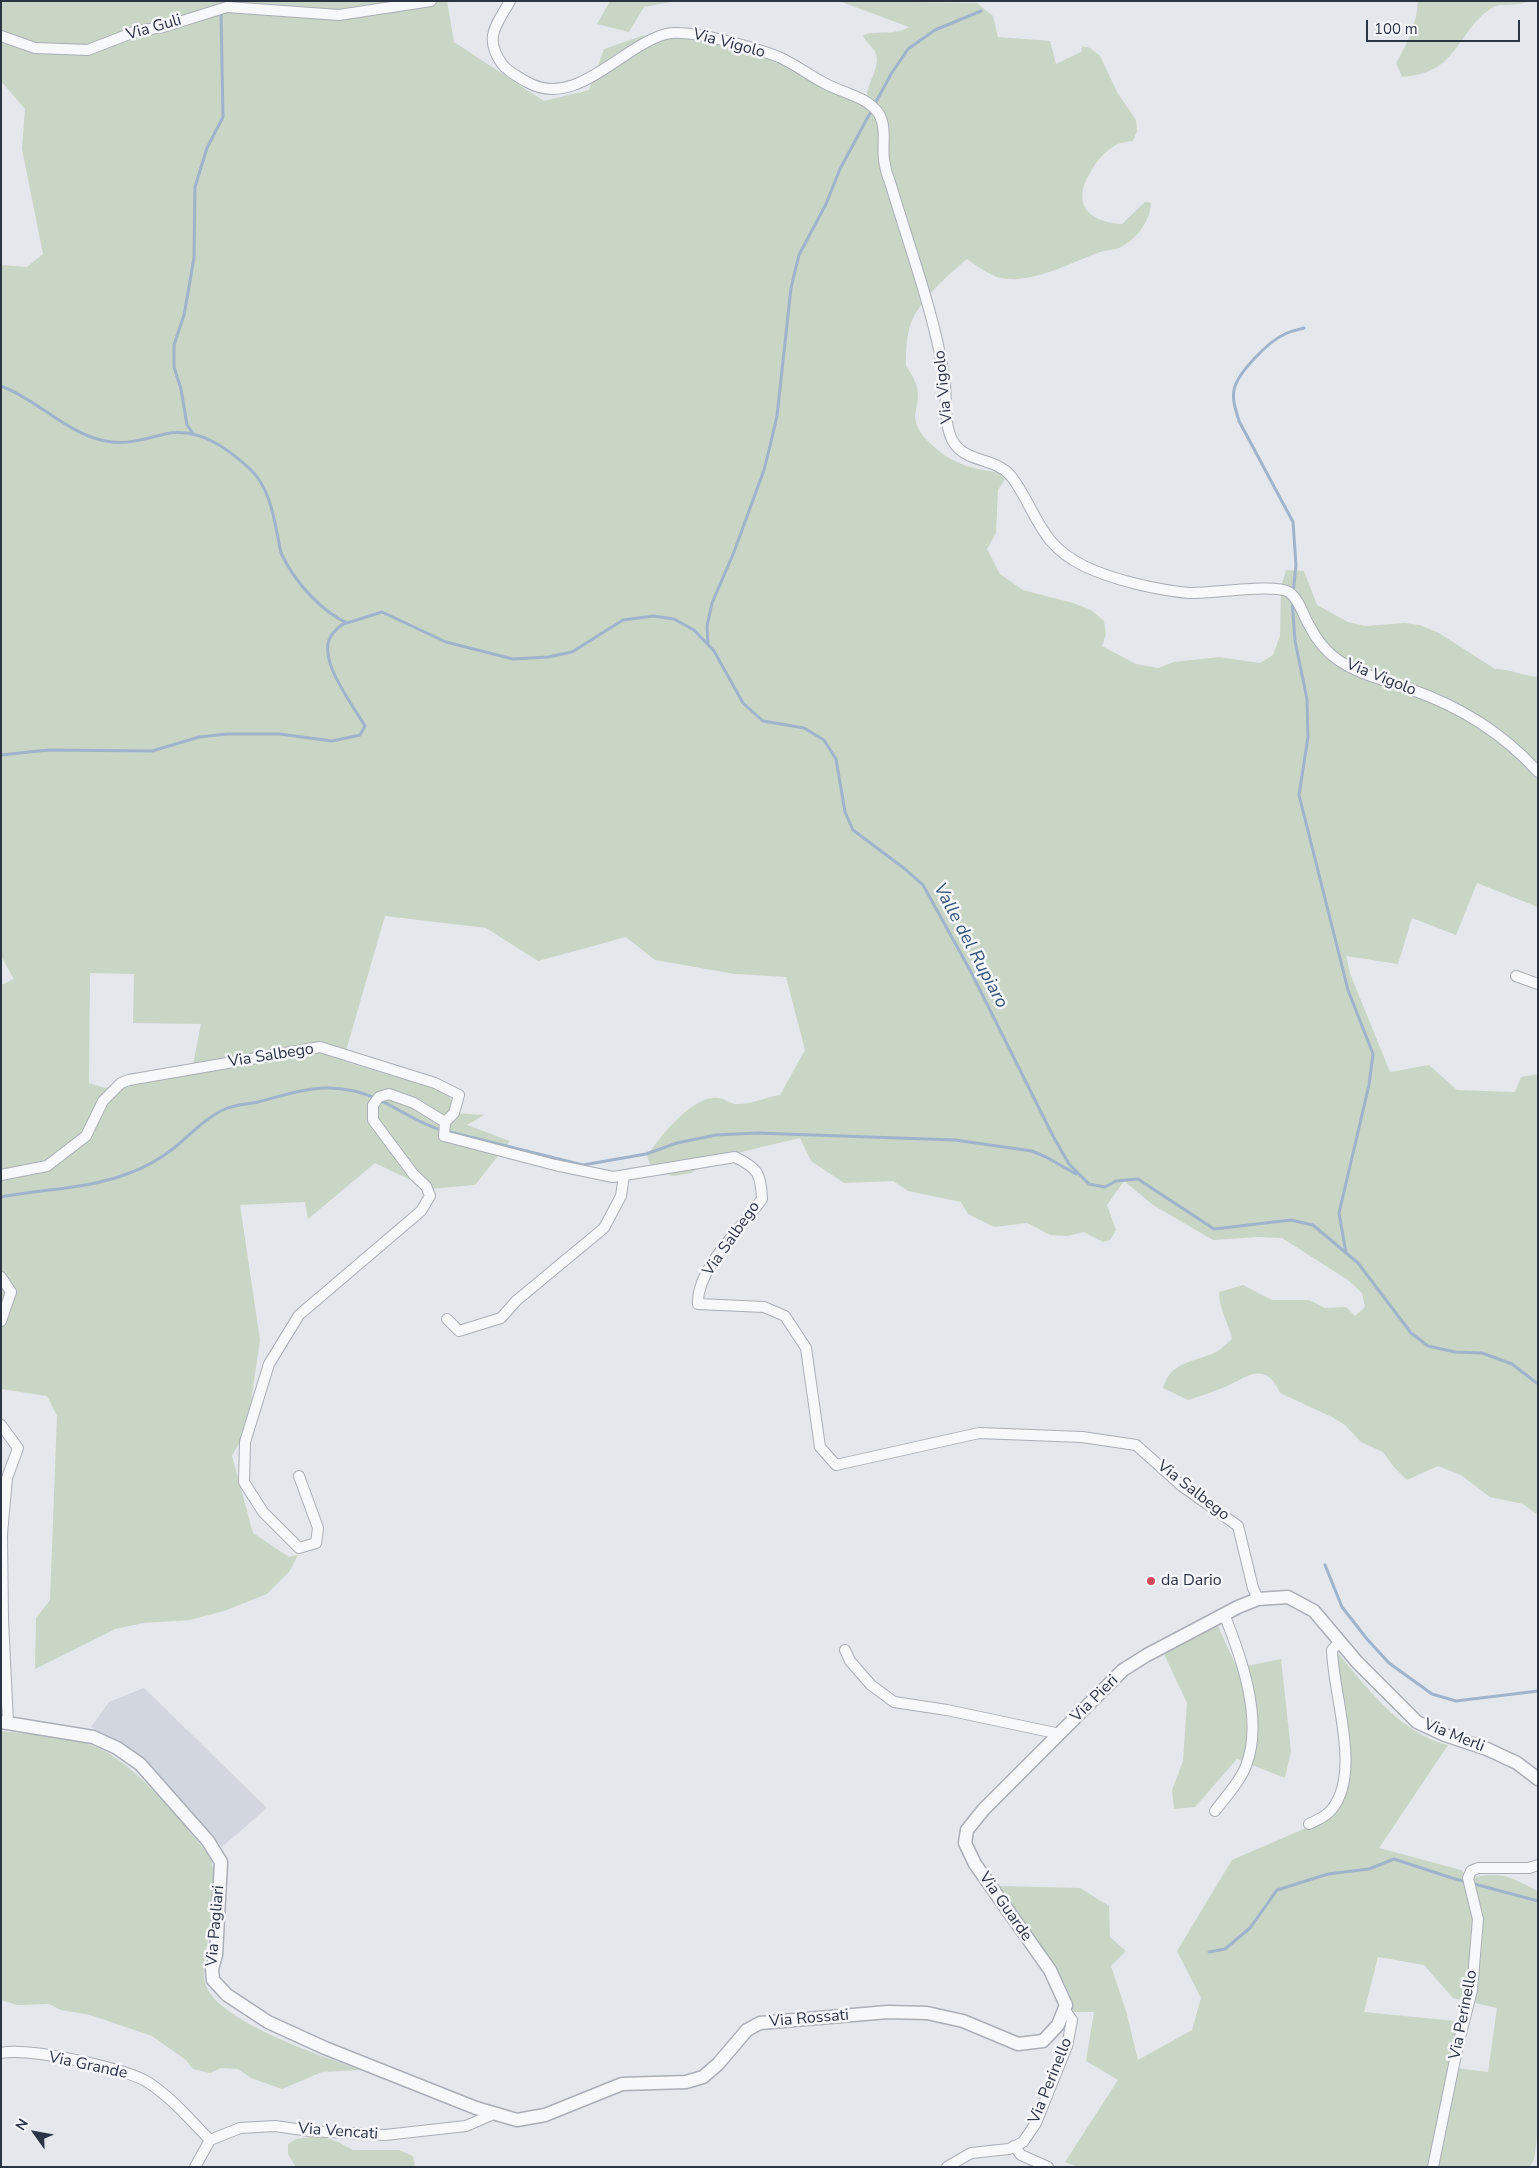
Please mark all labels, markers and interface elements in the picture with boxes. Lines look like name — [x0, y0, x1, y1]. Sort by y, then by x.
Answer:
scale bar — [1369, 10, 1523, 42]
street label: Via Guli — [124, 11, 184, 45]
text: 100 m — [1374, 19, 1418, 39]
street label: Via Vigolo — [691, 25, 767, 63]
street label: Via Vigolo — [931, 349, 957, 425]
street label: Via Vigolo — [1343, 655, 1419, 701]
water label: Valle del Rupiaro — [928, 880, 1012, 1012]
street label: Via Salbego — [227, 1040, 315, 1072]
street label: Via Salbego — [699, 1198, 765, 1280]
street label: Via Salbego — [1153, 1457, 1233, 1525]
place label: da Dario — [1161, 1571, 1222, 1591]
marker: da Dario — [1145, 1575, 1157, 1587]
street label: Via Pieri — [1067, 1671, 1123, 1727]
street label: Via Merli — [1421, 1715, 1487, 1757]
street label: Via Guarde — [974, 1869, 1036, 1945]
street label: Via Pagliari — [203, 1885, 229, 1967]
street label: Via Perinello — [1446, 1969, 1482, 2061]
street label: Via Rossati — [768, 2006, 850, 2032]
street label: Via Perinello — [1025, 2035, 1077, 2127]
street label: Via Grande — [47, 2048, 129, 2084]
north arrow — [10, 2108, 60, 2158]
text: N — [11, 2115, 33, 2134]
street label: Via Vencati — [297, 2120, 379, 2144]

